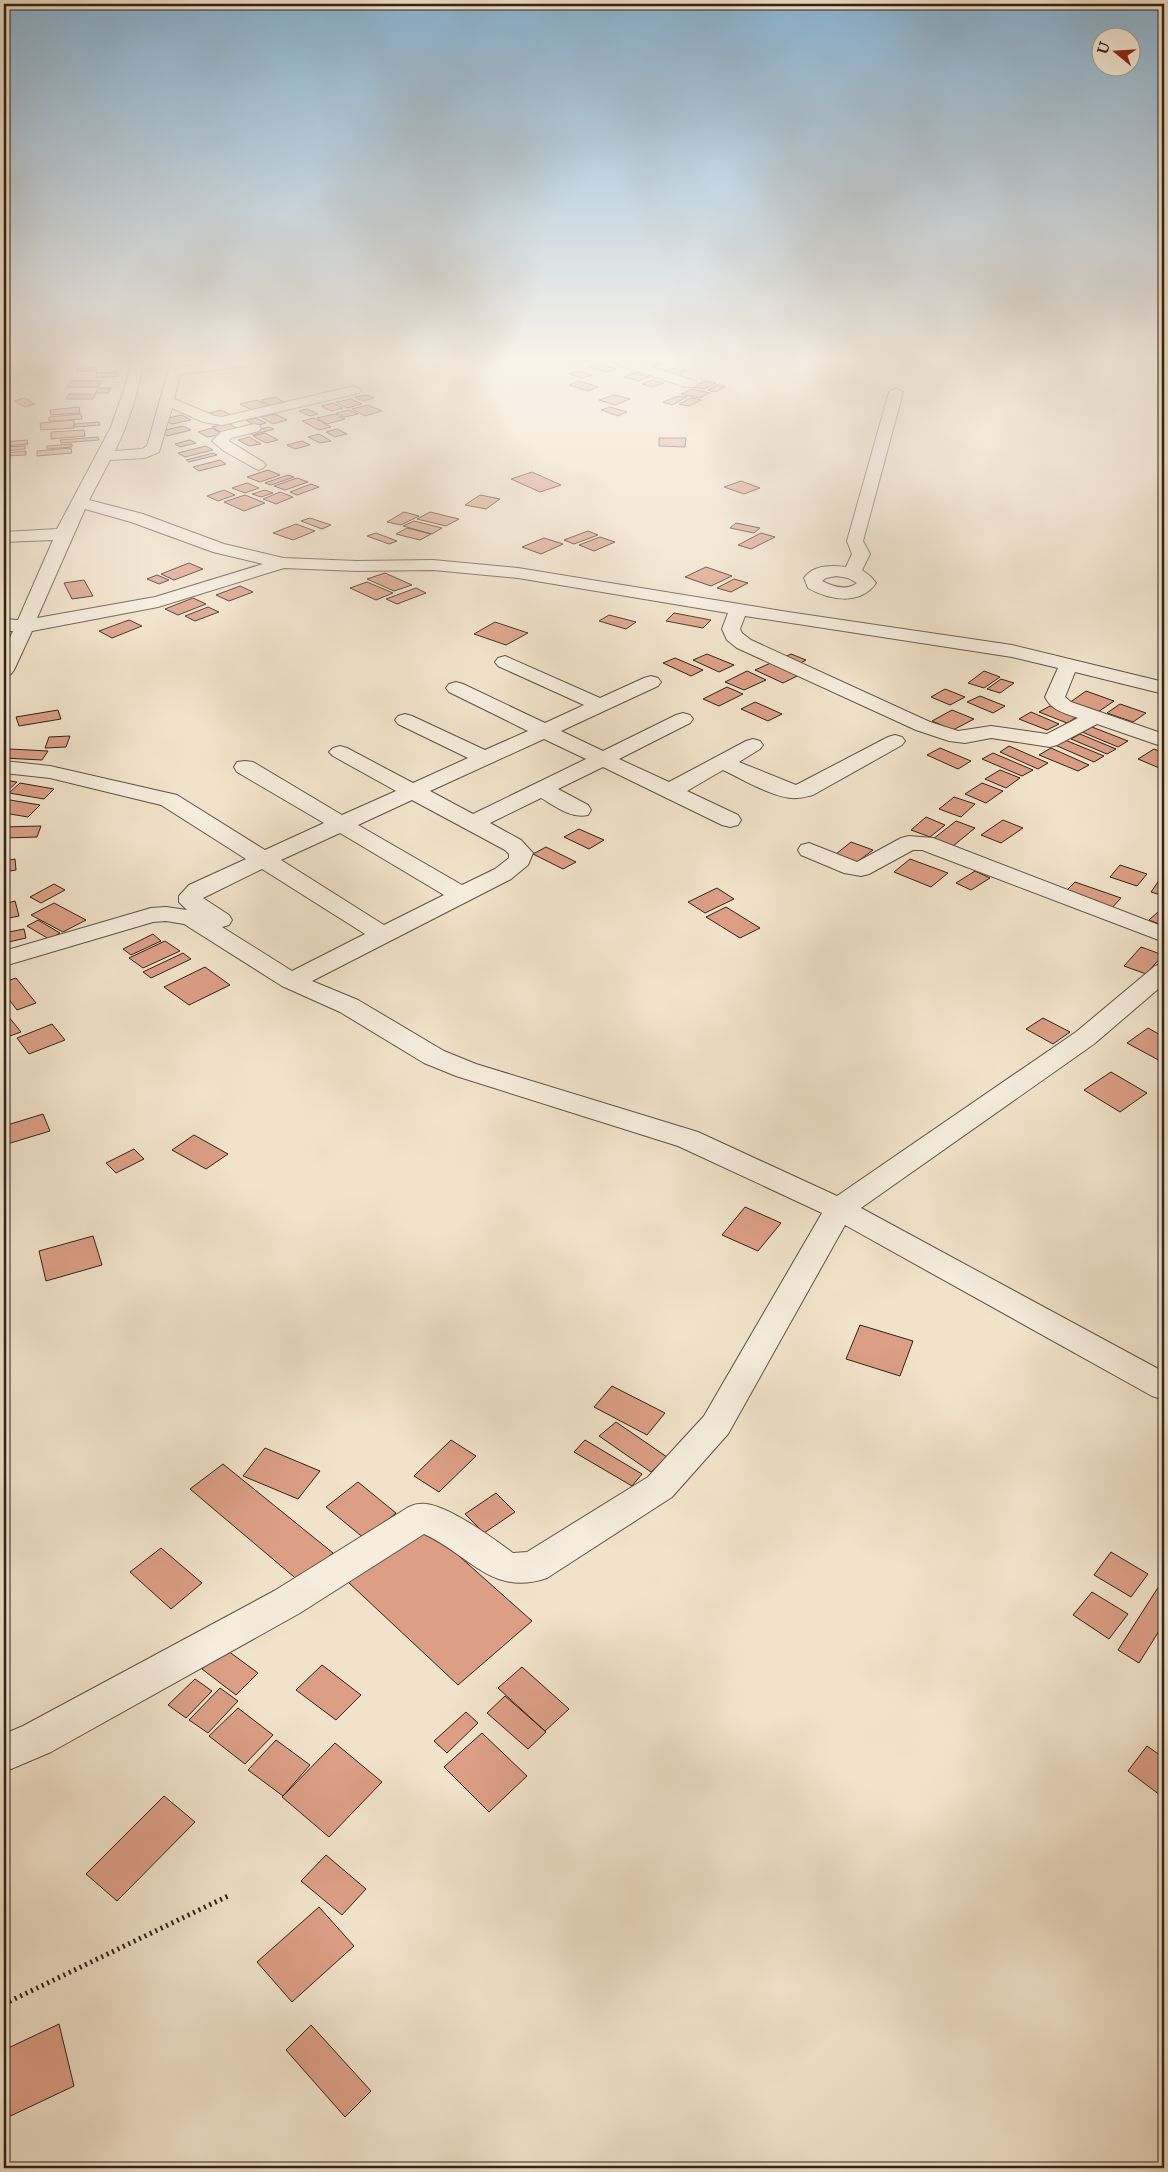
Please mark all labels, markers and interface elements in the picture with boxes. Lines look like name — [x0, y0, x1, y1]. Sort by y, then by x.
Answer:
north arrow — [1090, 28, 1140, 78]
text: U — [1094, 40, 1114, 56]

